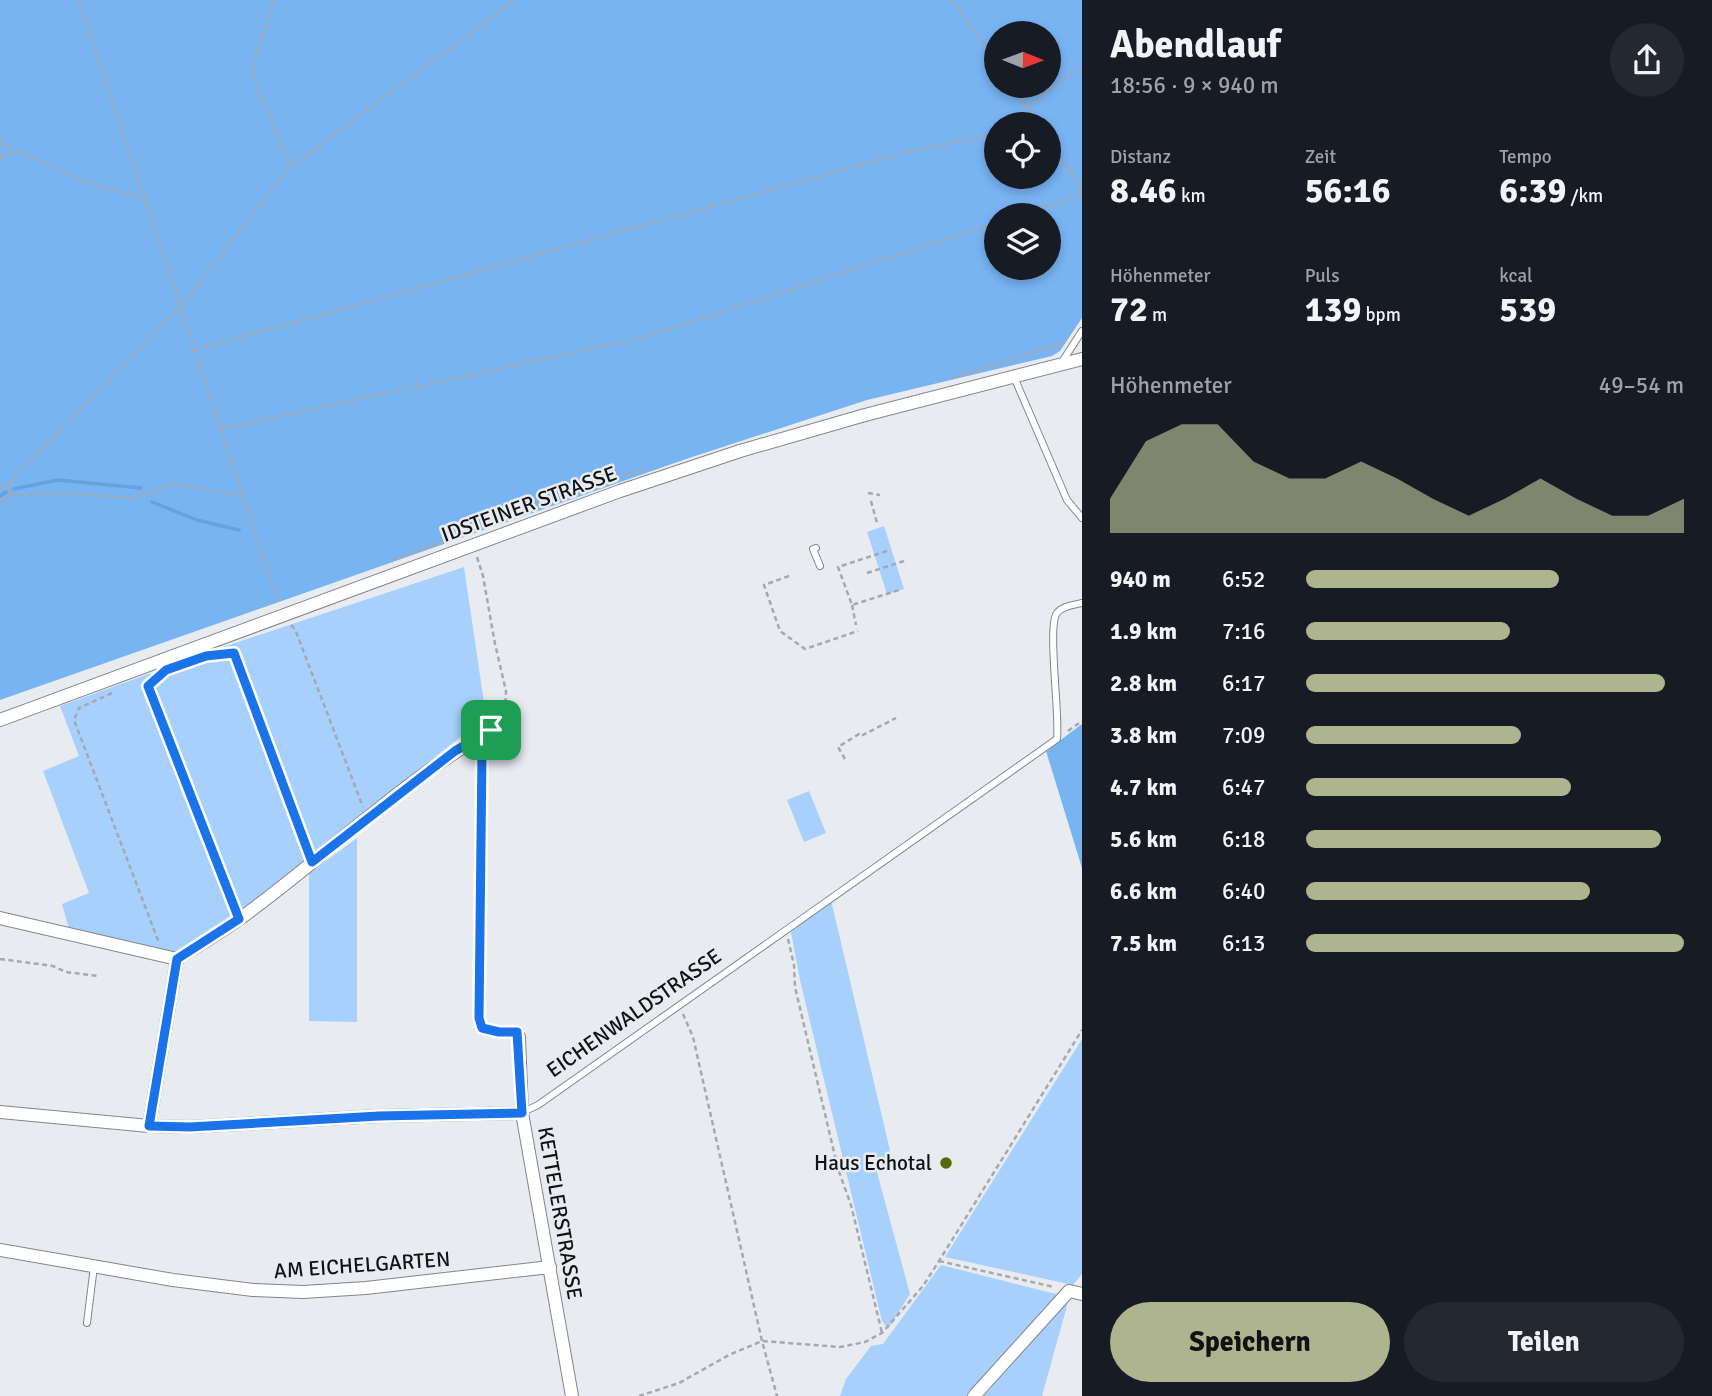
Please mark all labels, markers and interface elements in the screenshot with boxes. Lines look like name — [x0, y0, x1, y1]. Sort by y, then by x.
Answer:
north arrow — [984, 21, 1060, 98]
map controls — [984, 21, 1061, 280]
text: Abendlauf — [1110, 21, 1281, 68]
button: share — [1610, 23, 1684, 97]
text: 18:56 · 9 × 940 m — [1110, 71, 1279, 100]
button: locate — [984, 112, 1061, 189]
text: Distanz — [1110, 145, 1171, 169]
text: Zeit — [1305, 145, 1336, 169]
text: Tempo — [1499, 145, 1552, 169]
text: 8.46 — [1110, 169, 1177, 212]
text: 56:16 — [1305, 169, 1391, 212]
text: 6:39 — [1499, 169, 1566, 212]
text: km — [1177, 184, 1206, 208]
text: /km — [1566, 184, 1603, 208]
button: layers — [984, 203, 1061, 280]
text: Höhenmeter — [1110, 264, 1211, 288]
text: Puls — [1305, 264, 1339, 288]
text: kcal — [1499, 264, 1533, 288]
text: 72 — [1110, 288, 1148, 331]
text: 139 — [1305, 288, 1361, 331]
text: 539 — [1499, 288, 1556, 331]
text: m — [1148, 303, 1167, 327]
text: bpm — [1361, 303, 1401, 327]
text: Höhenmeter — [1110, 371, 1232, 400]
text: 49–54 m — [1599, 371, 1684, 400]
street label: IDSTEINER STRASSE — [438, 460, 620, 548]
text: 940 m — [1110, 565, 1171, 594]
text: 6:52 — [1222, 565, 1265, 594]
text: 1.9 km — [1110, 617, 1177, 646]
text: 7:16 — [1222, 617, 1265, 646]
text: 2.8 km — [1110, 669, 1177, 698]
text: 6:17 — [1222, 669, 1265, 698]
pin — [461, 700, 521, 760]
icon: arrive — [472, 711, 510, 749]
text: 3.8 km — [1110, 721, 1177, 750]
text: 7:09 — [1222, 721, 1265, 750]
text: 4.7 km — [1110, 773, 1177, 802]
text: 6:47 — [1222, 773, 1265, 802]
text: 5.6 km — [1110, 825, 1177, 854]
text: 6:18 — [1222, 825, 1265, 854]
text: 6.6 km — [1110, 877, 1177, 906]
text: 6:40 — [1222, 877, 1265, 906]
text: 7.5 km — [1110, 929, 1177, 958]
text: 6:13 — [1222, 929, 1265, 958]
street label: EICHENWALDSTRASSE — [541, 943, 727, 1083]
street label: KETTELERSTRASSE — [532, 1125, 588, 1301]
place label: Haus Echotal — [814, 1150, 932, 1176]
marker: Haus Echotal — [938, 1155, 954, 1171]
street label: AM EICHELGARTEN — [273, 1246, 451, 1284]
button: Speichern — [1110, 1302, 1390, 1382]
button: Teilen — [1404, 1302, 1684, 1382]

